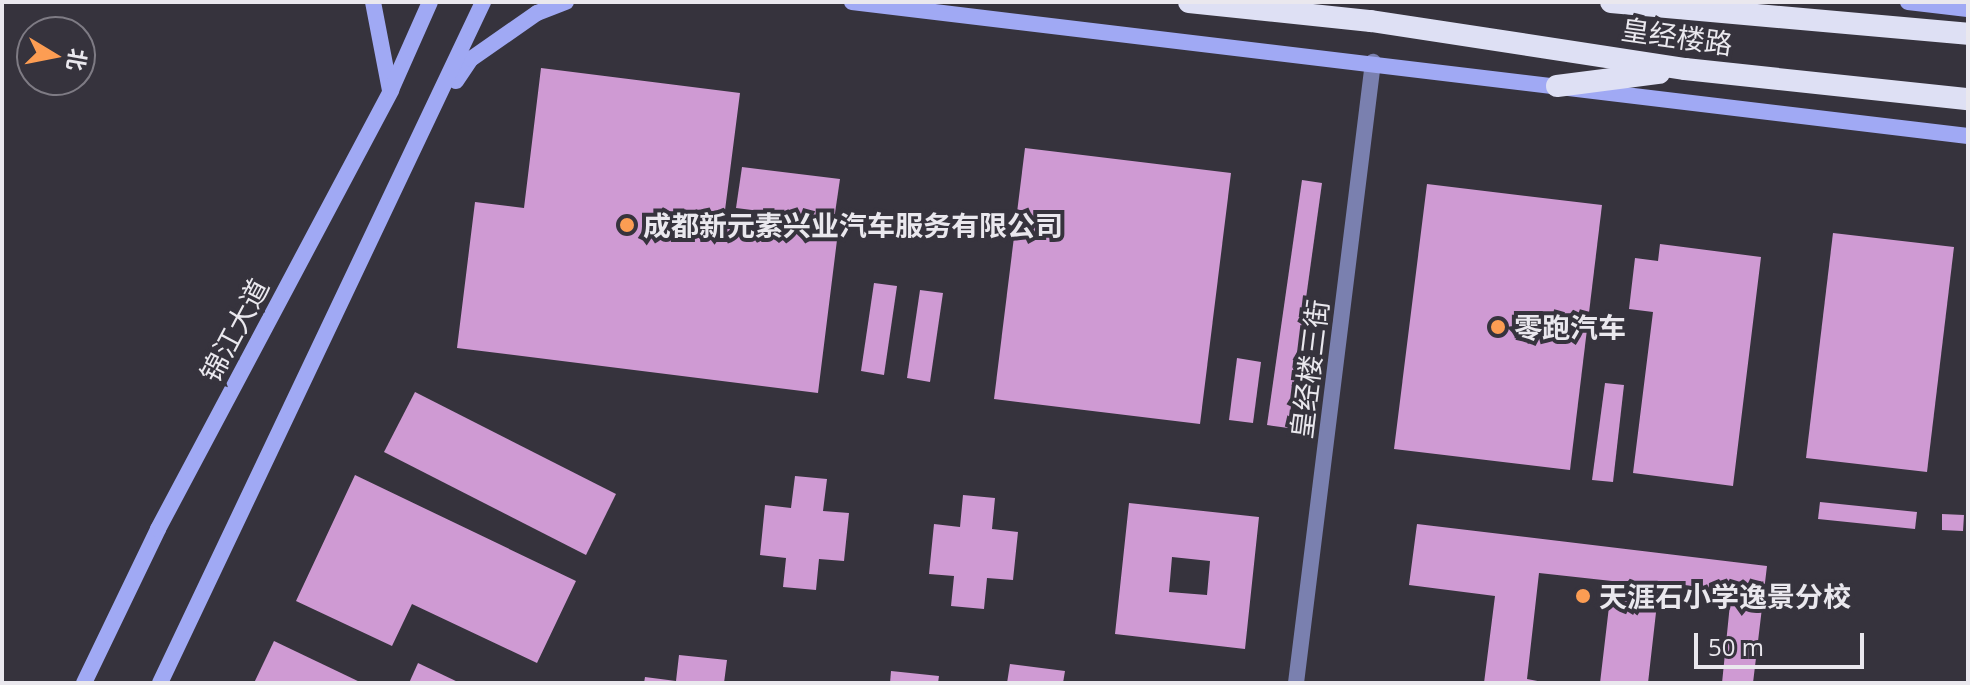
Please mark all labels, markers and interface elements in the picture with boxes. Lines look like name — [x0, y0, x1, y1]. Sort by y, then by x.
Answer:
street label: 皇经楼路 — [1619, 12, 1735, 60]
north arrow — [16, 16, 96, 96]
text: 北 — [61, 46, 94, 73]
place label: 成都新元素兴业汽车服务有限公司 — [643, 208, 1063, 242]
marker: 成都新元素兴业汽车服务有限公司 — [618, 216, 636, 234]
street label: 锦江大道 — [193, 273, 275, 387]
street label: 皇经楼三街 — [1284, 297, 1334, 441]
place label: 零跑汽车 — [1514, 310, 1626, 344]
marker: 零跑汽车 — [1489, 318, 1507, 336]
place label: 天涯石小学逸景分校 — [1599, 579, 1851, 613]
marker: 天涯石小学逸景分校 — [1574, 587, 1592, 605]
scale bar — [1698, 617, 1868, 667]
text: 50 m — [1708, 630, 1764, 663]

